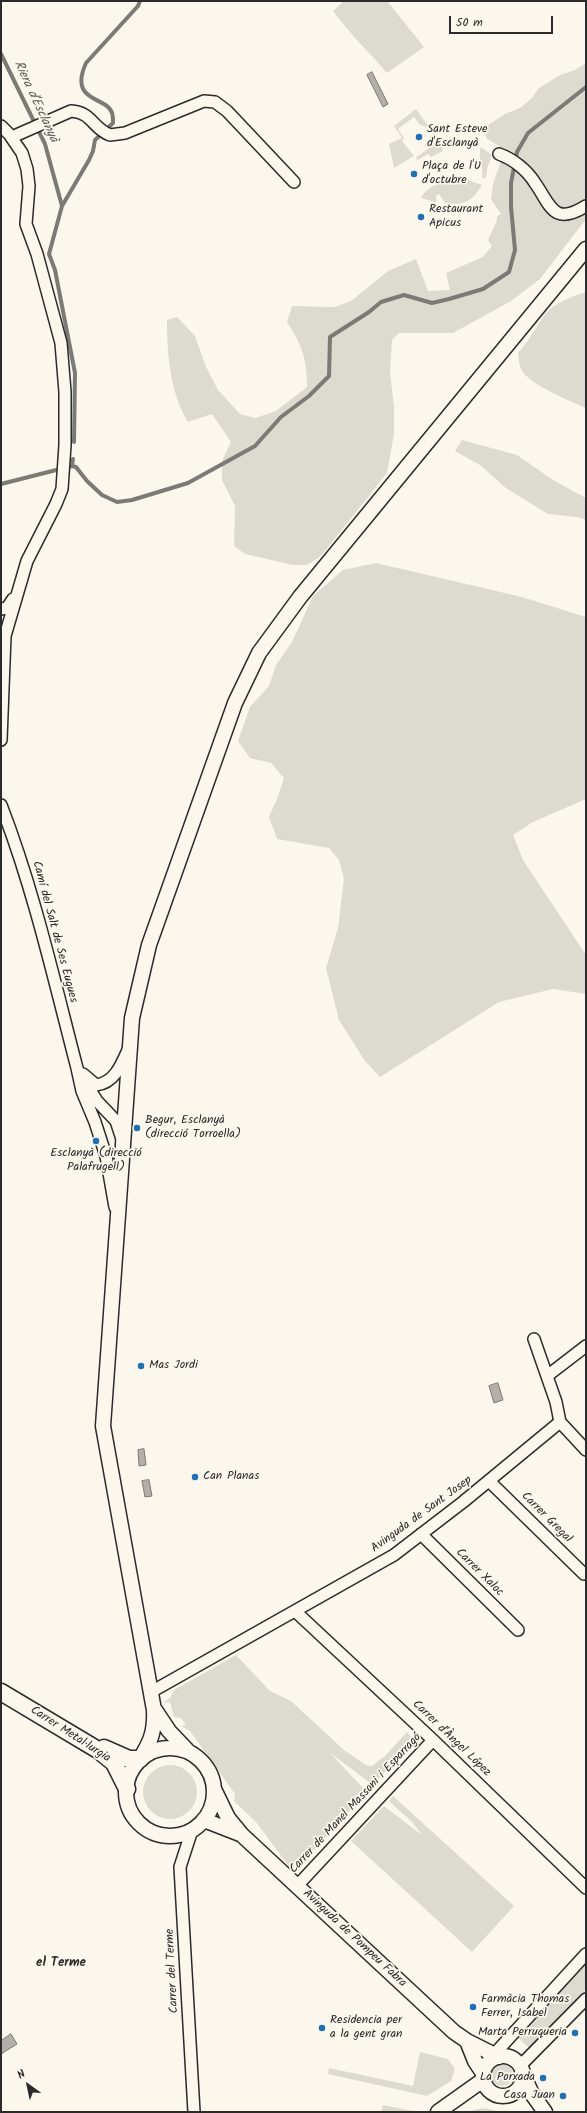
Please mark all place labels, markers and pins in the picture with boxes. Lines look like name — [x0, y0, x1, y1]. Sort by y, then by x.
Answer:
place label: Sant Esteve d'Esclanyà — [427, 123, 487, 151]
marker: Sant Esteve d'Esclanyà — [414, 132, 424, 142]
place label: Plaça de l'U d'octubre — [422, 160, 481, 188]
marker: Plaça de l'U d'octubre — [409, 169, 419, 179]
place label: Restaurant Apicus — [429, 203, 483, 231]
marker: Restaurant Apicus — [416, 212, 426, 222]
place label: Begur, Esclanyà (direcció Torroella) — [145, 1114, 241, 1142]
marker: Begur, Esclanyà (direcció Torroella) — [132, 1123, 142, 1133]
marker: Esclanyà (direcció Palafrugell) — [91, 1136, 101, 1146]
place label: Esclanyà (direcció Palafrugell) — [50, 1147, 142, 1175]
place label: Mas Jordi — [149, 1359, 198, 1373]
marker: Mas Jordi — [136, 1361, 146, 1371]
place label: Can Planas — [203, 1470, 259, 1484]
marker: Can Planas — [190, 1472, 200, 1482]
place label: Farmàcia Thomas Ferrer, Isabel — [481, 1993, 569, 2021]
marker: Farmàcia Thomas Ferrer, Isabel — [468, 2002, 478, 2012]
place label: Residencia per a la gent gran — [330, 2014, 402, 2042]
marker: Residencia per a la gent gran — [317, 2023, 327, 2033]
place label: Marta Perruqueria — [478, 2026, 567, 2040]
marker: Marta Perruqueria — [570, 2028, 580, 2038]
place label: La Porxada — [480, 2071, 535, 2085]
marker: La Porxada — [538, 2073, 548, 2083]
place label: Casa Juan — [503, 2089, 555, 2103]
marker: Casa Juan — [558, 2091, 568, 2101]

